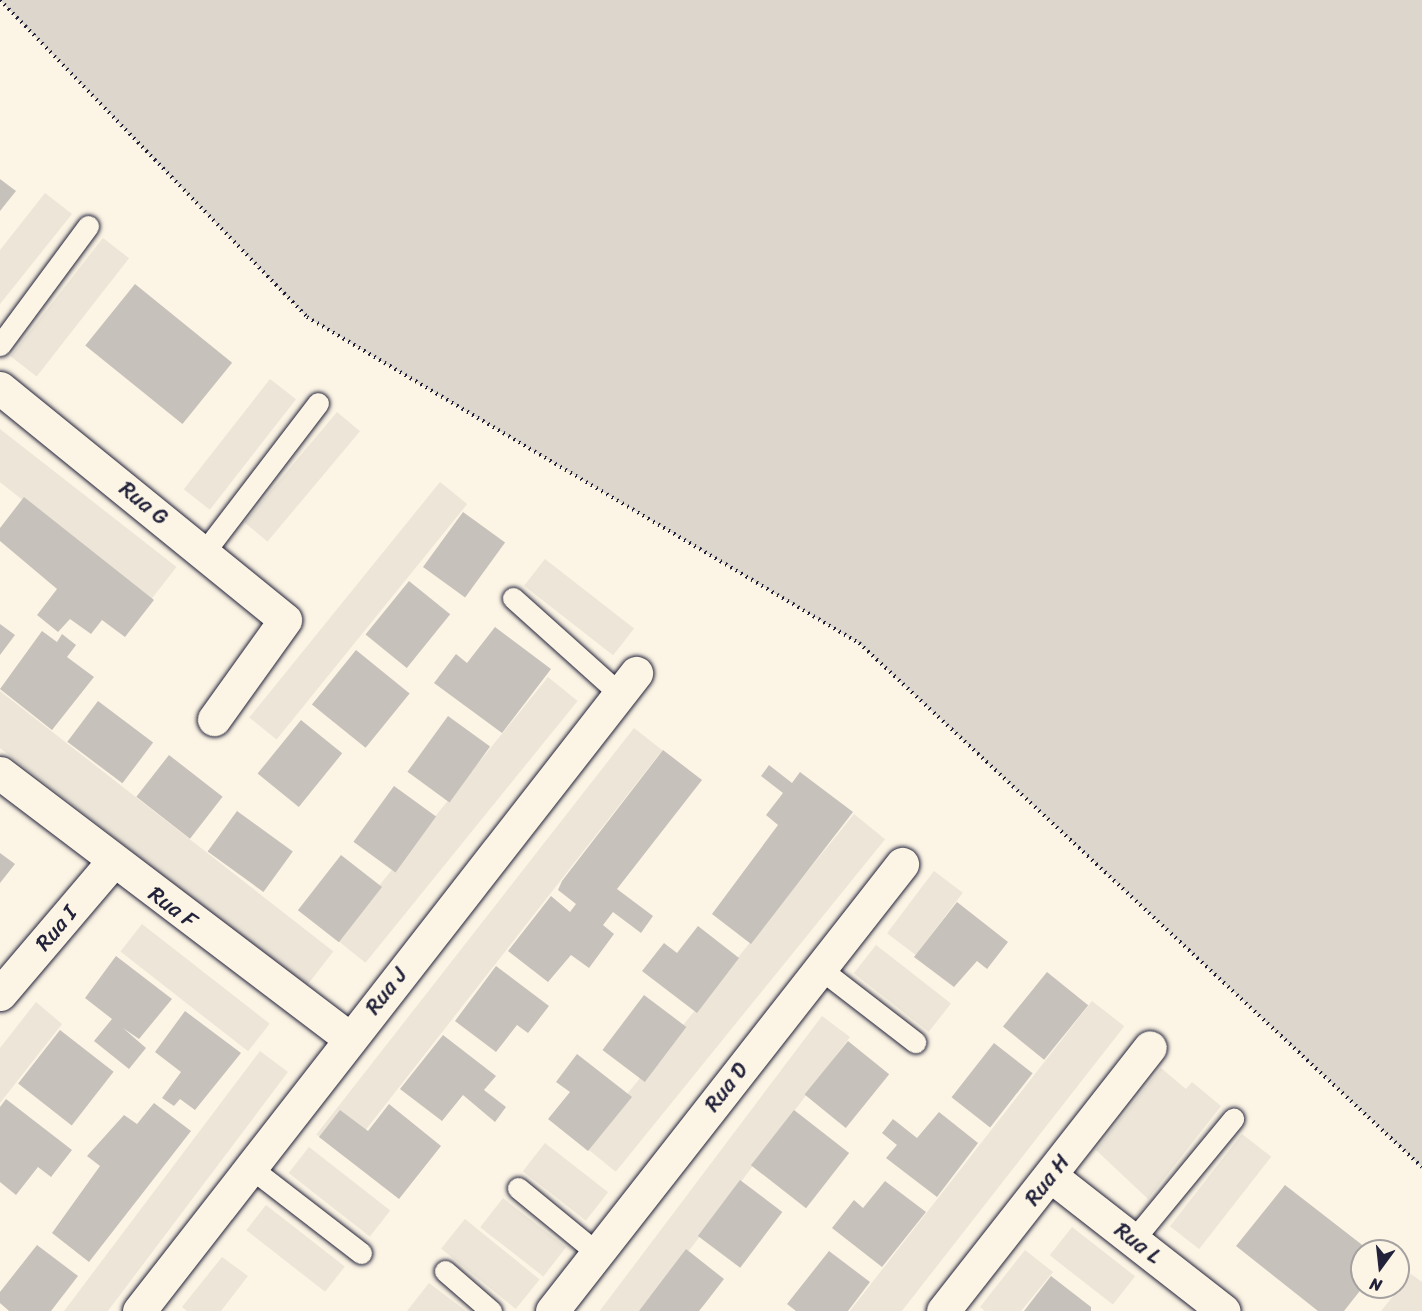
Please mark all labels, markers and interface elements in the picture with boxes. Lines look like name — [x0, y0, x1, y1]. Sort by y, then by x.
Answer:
street label: Rua G — [114, 475, 174, 531]
street label: Rua F — [144, 880, 202, 934]
street label: Rua I — [30, 900, 82, 956]
street label: Rua J — [360, 962, 412, 1020]
street label: Rua D — [699, 1057, 753, 1117]
street label: Rua H — [1019, 1149, 1075, 1211]
street label: Rua L — [1109, 1217, 1167, 1269]
north arrow — [1350, 1239, 1410, 1299]
text: N — [1367, 1269, 1385, 1300]

